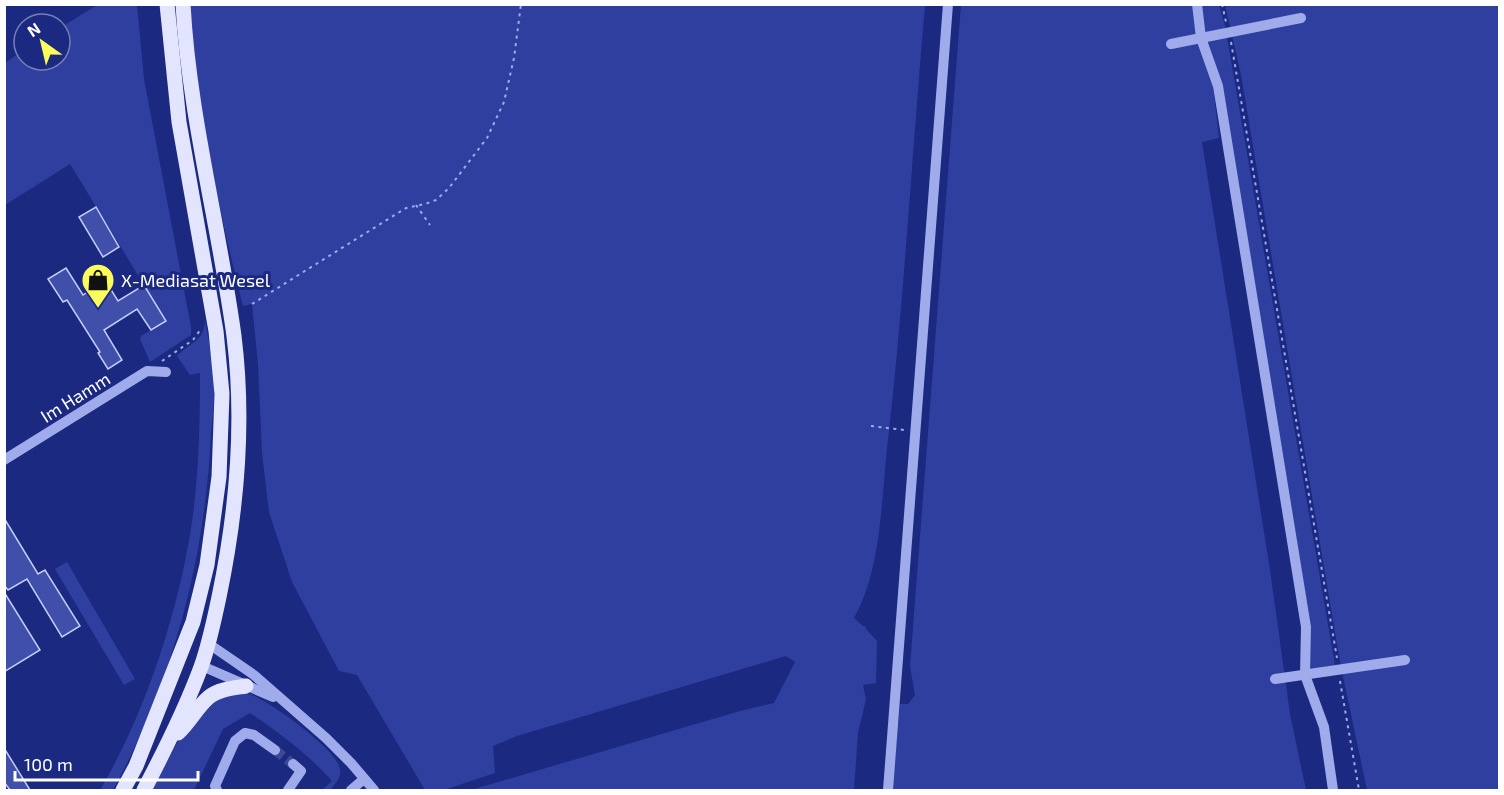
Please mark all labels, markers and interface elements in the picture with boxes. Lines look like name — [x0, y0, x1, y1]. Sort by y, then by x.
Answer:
north arrow — [12, 12, 72, 72]
text: N — [23, 18, 43, 40]
shop icon: X-Mediasat Wesel — [80, 262, 116, 309]
place label: X-Mediasat Wesel — [121, 269, 271, 291]
street label: Im Hamm — [36, 367, 114, 427]
scale bar — [15, 744, 198, 782]
text: 100 m — [24, 753, 73, 775]

